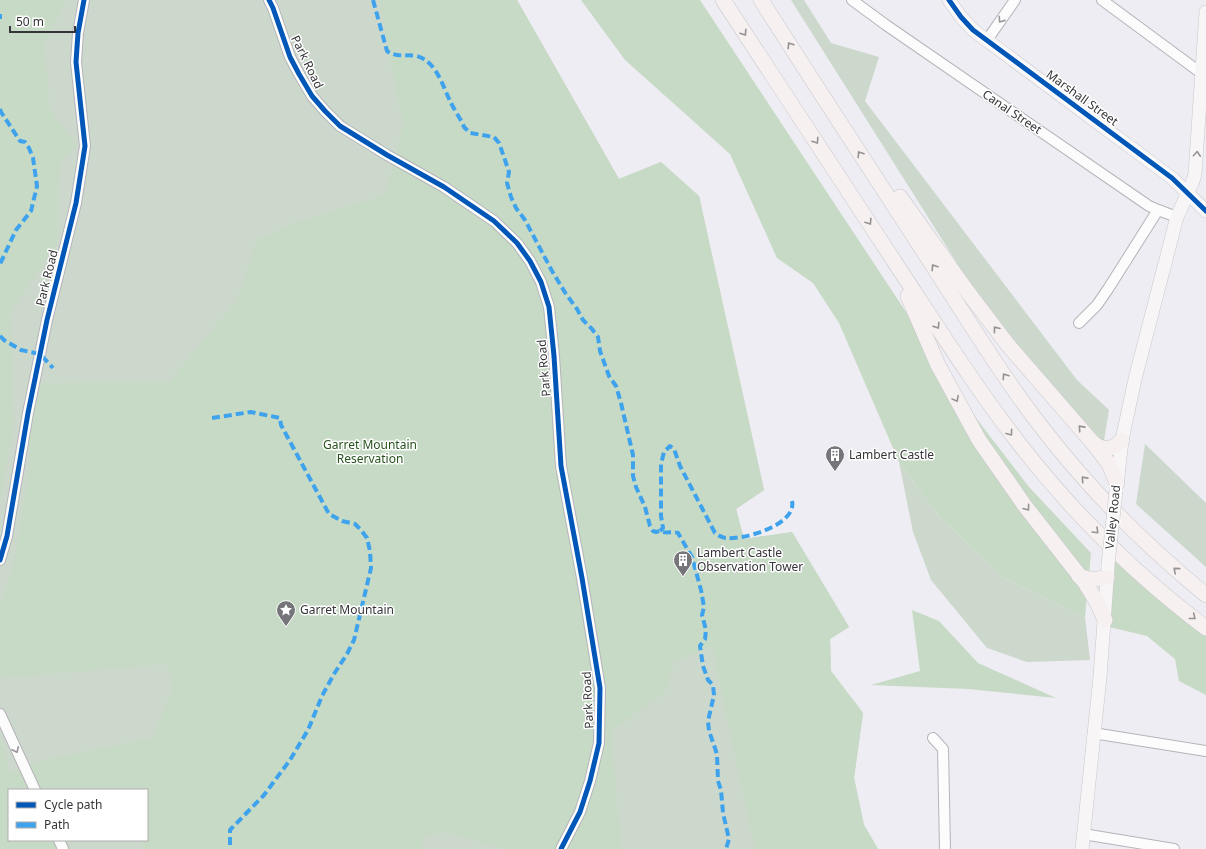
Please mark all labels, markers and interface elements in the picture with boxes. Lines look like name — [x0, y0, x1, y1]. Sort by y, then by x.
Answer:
scale bar — [10, 8, 75, 34]
text: 50 m — [16, 13, 44, 30]
one-way arrow — [998, 16, 1006, 23]
one-way arrow — [740, 28, 747, 35]
street label: Park Road — [287, 32, 328, 91]
one-way arrow — [787, 42, 794, 49]
street label: Marshall Street — [1043, 66, 1122, 130]
street label: Canal Street — [979, 85, 1046, 138]
one-way arrow — [811, 137, 818, 144]
one-way arrow — [857, 151, 865, 158]
one-way arrow — [1192, 151, 1201, 157]
one-way arrow — [864, 218, 871, 225]
street label: Park Road — [31, 248, 62, 308]
one-way arrow — [931, 264, 939, 271]
one-way arrow — [932, 322, 939, 329]
one-way arrow — [994, 327, 1001, 334]
street label: Park Road — [533, 339, 554, 397]
one-way arrow — [1002, 373, 1010, 380]
one-way arrow — [952, 395, 959, 402]
one-way arrow — [1078, 426, 1085, 433]
one-way arrow — [1006, 428, 1013, 435]
park label: Garret Mountain Reservation — [323, 436, 417, 467]
building icon: Lambert Castle — [824, 444, 846, 472]
place label: Lambert Castle — [849, 446, 934, 463]
one-way arrow — [1082, 476, 1089, 483]
street label: Valley Road — [1101, 484, 1124, 550]
one-way arrow — [1022, 504, 1029, 511]
one-way arrow — [1091, 526, 1098, 534]
place label: Lambert Castle Observation Tower — [697, 544, 803, 575]
building icon: Lambert Castle Observation Tower — [672, 549, 694, 577]
one-way arrow — [1173, 568, 1181, 575]
place icon: Garret Mountain — [275, 599, 297, 627]
place label: Garret Mountain — [300, 601, 394, 618]
one-way arrow — [1188, 613, 1195, 620]
street label: Park Road — [578, 671, 597, 729]
one-way arrow — [12, 746, 20, 753]
legend — [8, 789, 148, 841]
text: Cycle path — [44, 796, 102, 813]
text: Path — [44, 816, 70, 833]

